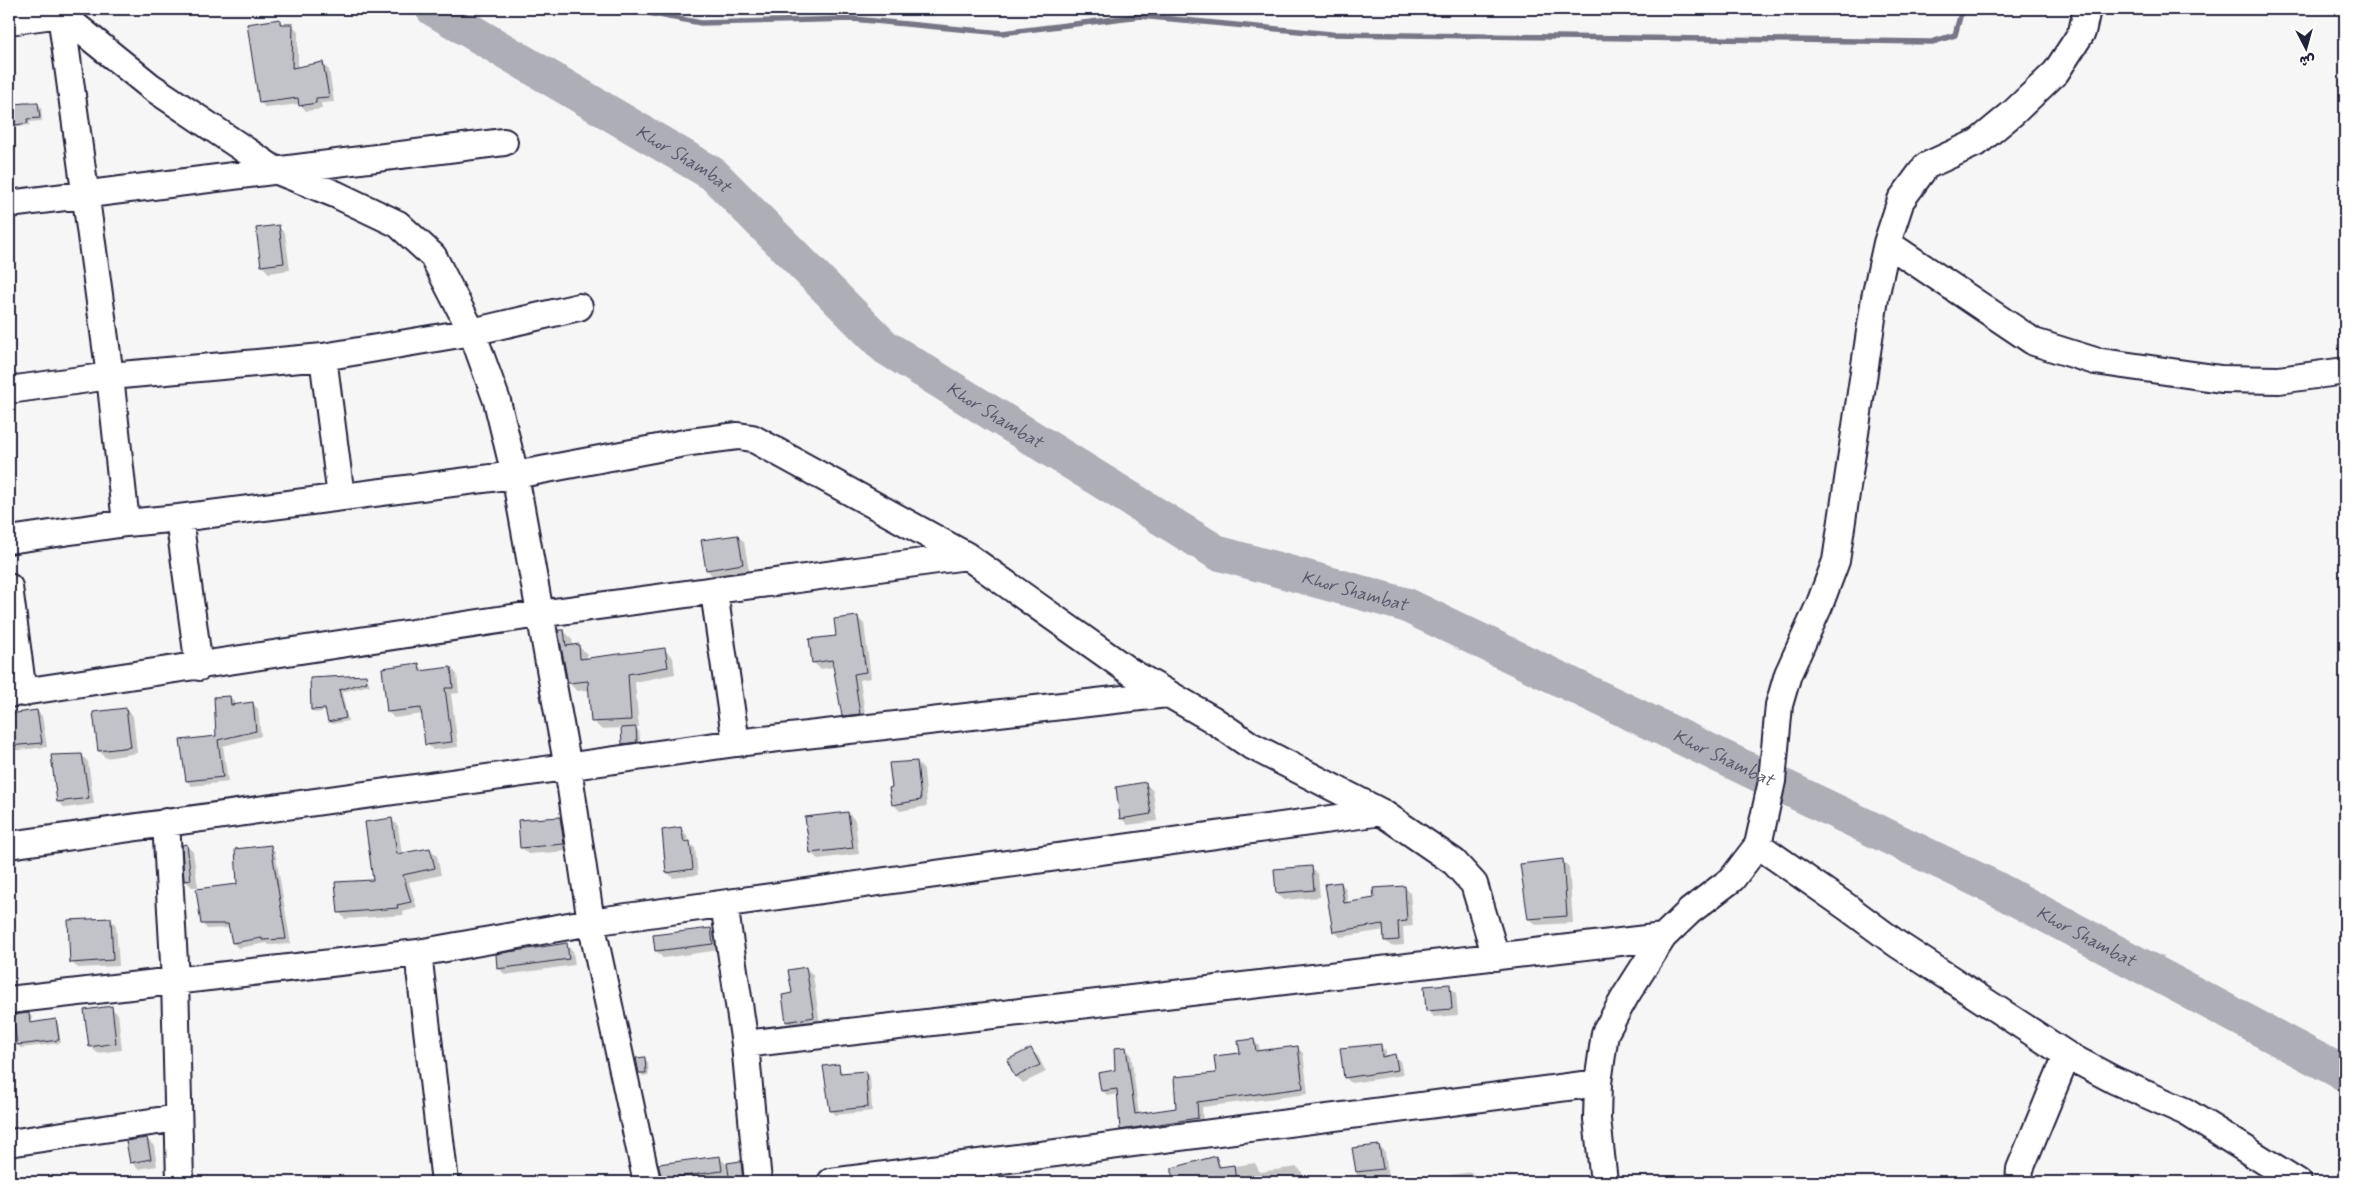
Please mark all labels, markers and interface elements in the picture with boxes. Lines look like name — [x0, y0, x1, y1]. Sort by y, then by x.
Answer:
north arrow — [2282, 22, 2332, 72]
text: ش — [2299, 50, 2316, 70]
water label: Khor Shambat — [631, 120, 738, 200]
water label: Khor Shambat — [941, 377, 1049, 456]
water label: Khor Shambat — [1298, 566, 1412, 618]
water label: Khor Shambat — [1669, 724, 1780, 794]
water label: Khor Shambat — [2032, 901, 2141, 975]

